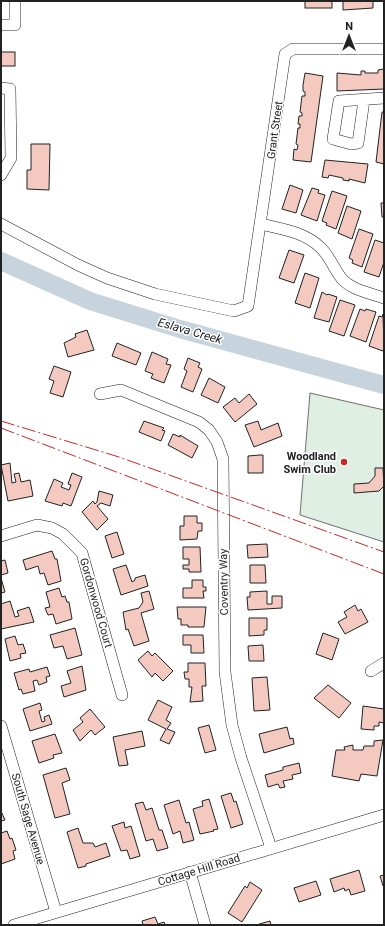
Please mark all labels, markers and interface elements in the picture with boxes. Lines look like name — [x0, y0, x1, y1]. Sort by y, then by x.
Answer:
north arrow — [329, 16, 369, 56]
text: N — [345, 20, 353, 33]
street label: Grant Street — [264, 100, 286, 160]
water label: Eslava Creek — [156, 315, 225, 347]
place label: Woodland Swim Club — [284, 450, 336, 476]
marker: Woodland Swim Club — [339, 457, 349, 467]
street label: Coventry Way — [217, 548, 231, 615]
street label: Gordonwood Court — [77, 557, 115, 650]
street label: South Sage Avenue — [9, 772, 47, 866]
street label: Cottage Hill Road — [156, 851, 242, 889]

